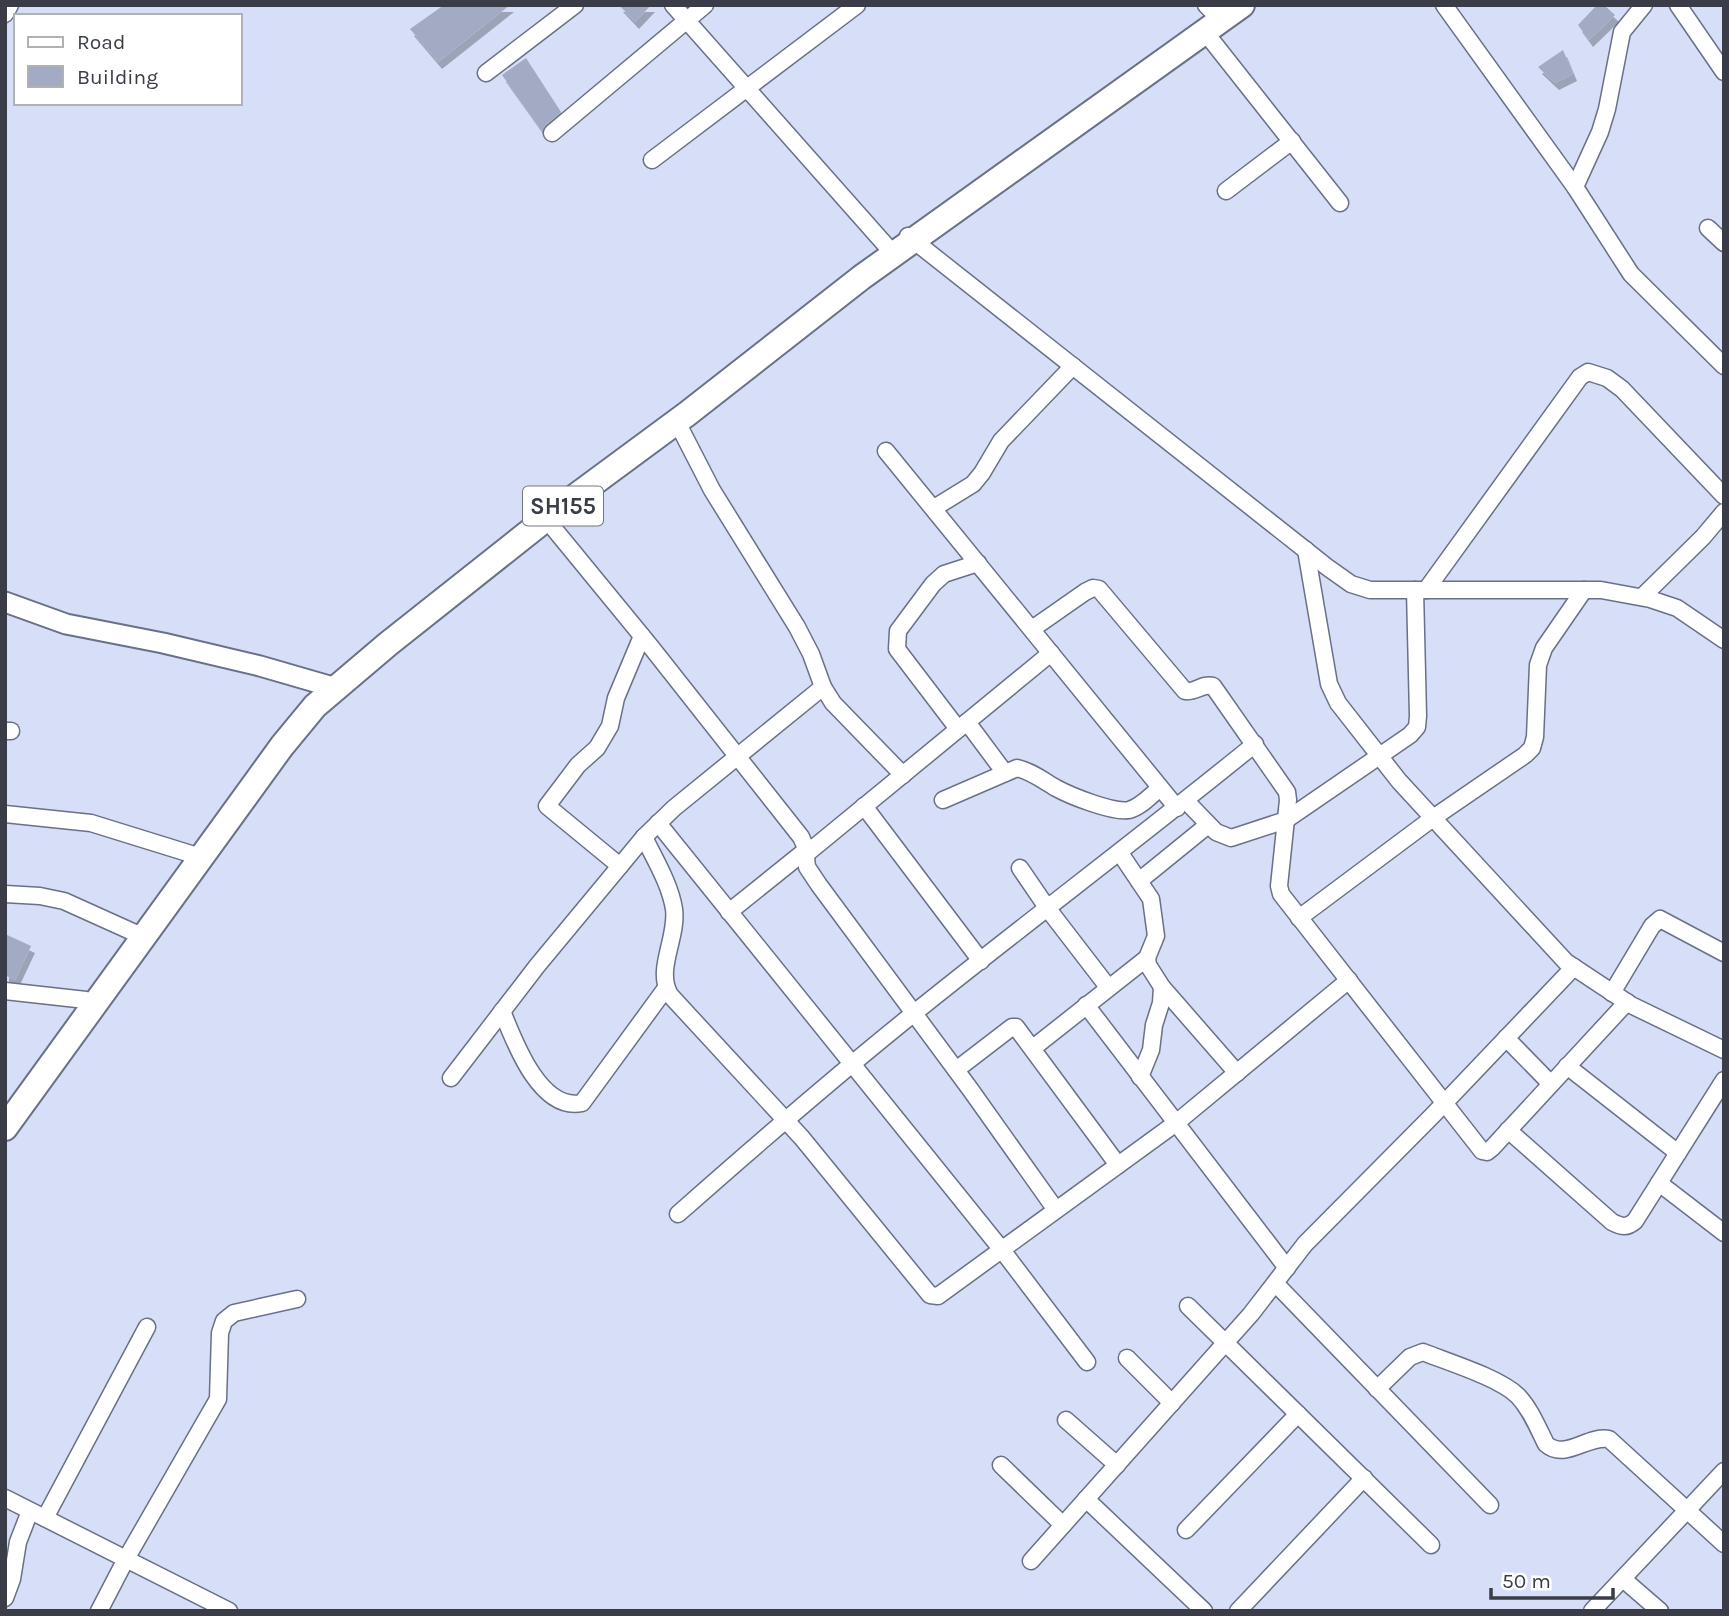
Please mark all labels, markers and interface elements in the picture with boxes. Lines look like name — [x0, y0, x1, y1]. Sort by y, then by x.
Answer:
legend — [14, 14, 242, 105]
text: Road — [77, 30, 125, 54]
text: Building — [77, 65, 158, 89]
road number: SH155 — [523, 486, 603, 526]
scale bar — [1491, 1556, 1614, 1600]
text: 50 m — [1502, 1569, 1551, 1593]

